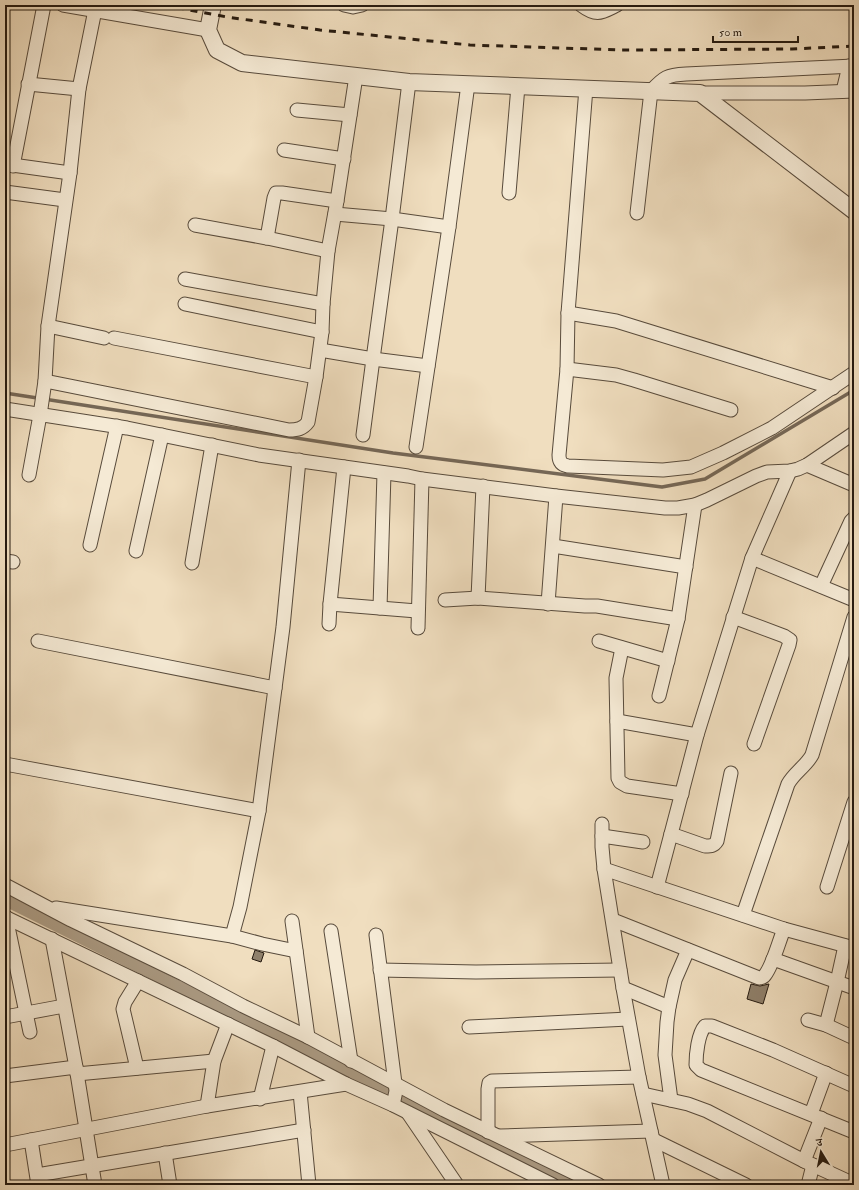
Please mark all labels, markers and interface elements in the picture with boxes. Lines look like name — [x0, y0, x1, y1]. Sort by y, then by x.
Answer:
scale bar — [713, 18, 798, 44]
text: 50 m — [719, 25, 743, 40]
north arrow — [801, 1132, 841, 1172]
text: उ — [814, 1136, 825, 1150]

